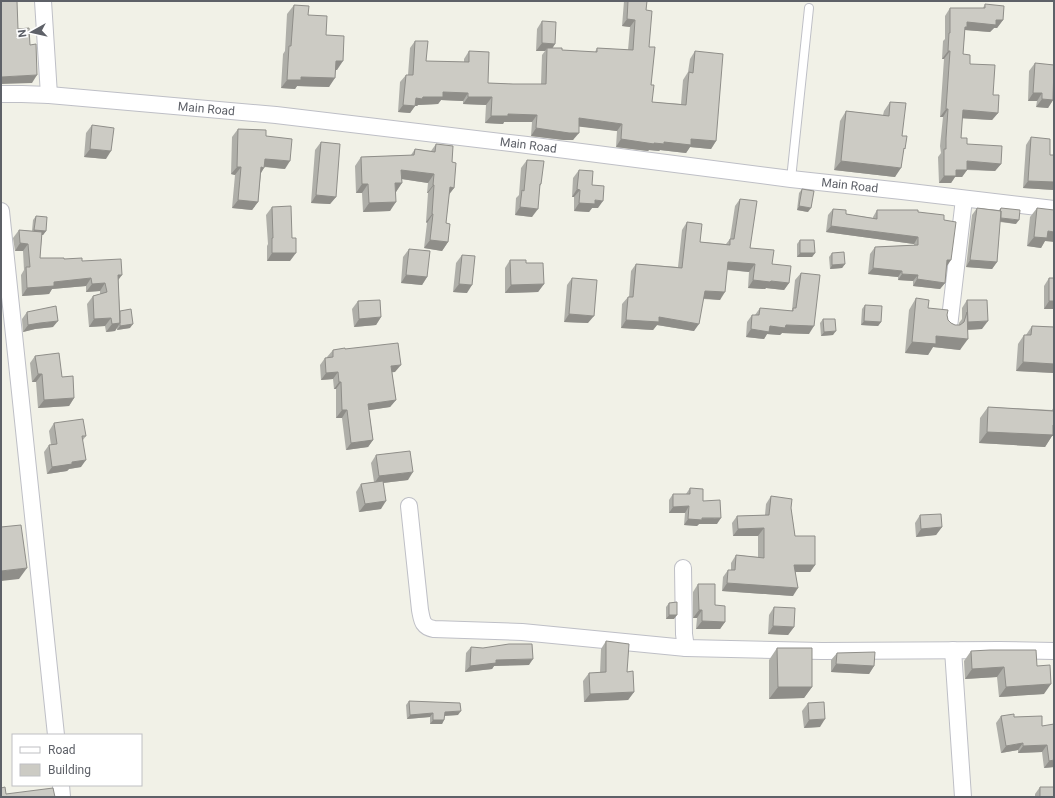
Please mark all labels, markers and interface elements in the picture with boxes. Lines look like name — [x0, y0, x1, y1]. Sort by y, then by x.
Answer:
north arrow — [12, 12, 52, 52]
text: N — [16, 28, 30, 38]
street label: Main Road — [177, 99, 235, 118]
street label: Main Road — [499, 135, 558, 156]
street label: Main Road — [821, 175, 879, 195]
legend — [12, 734, 142, 786]
text: Road — [48, 743, 76, 757]
text: Building — [48, 763, 91, 777]

